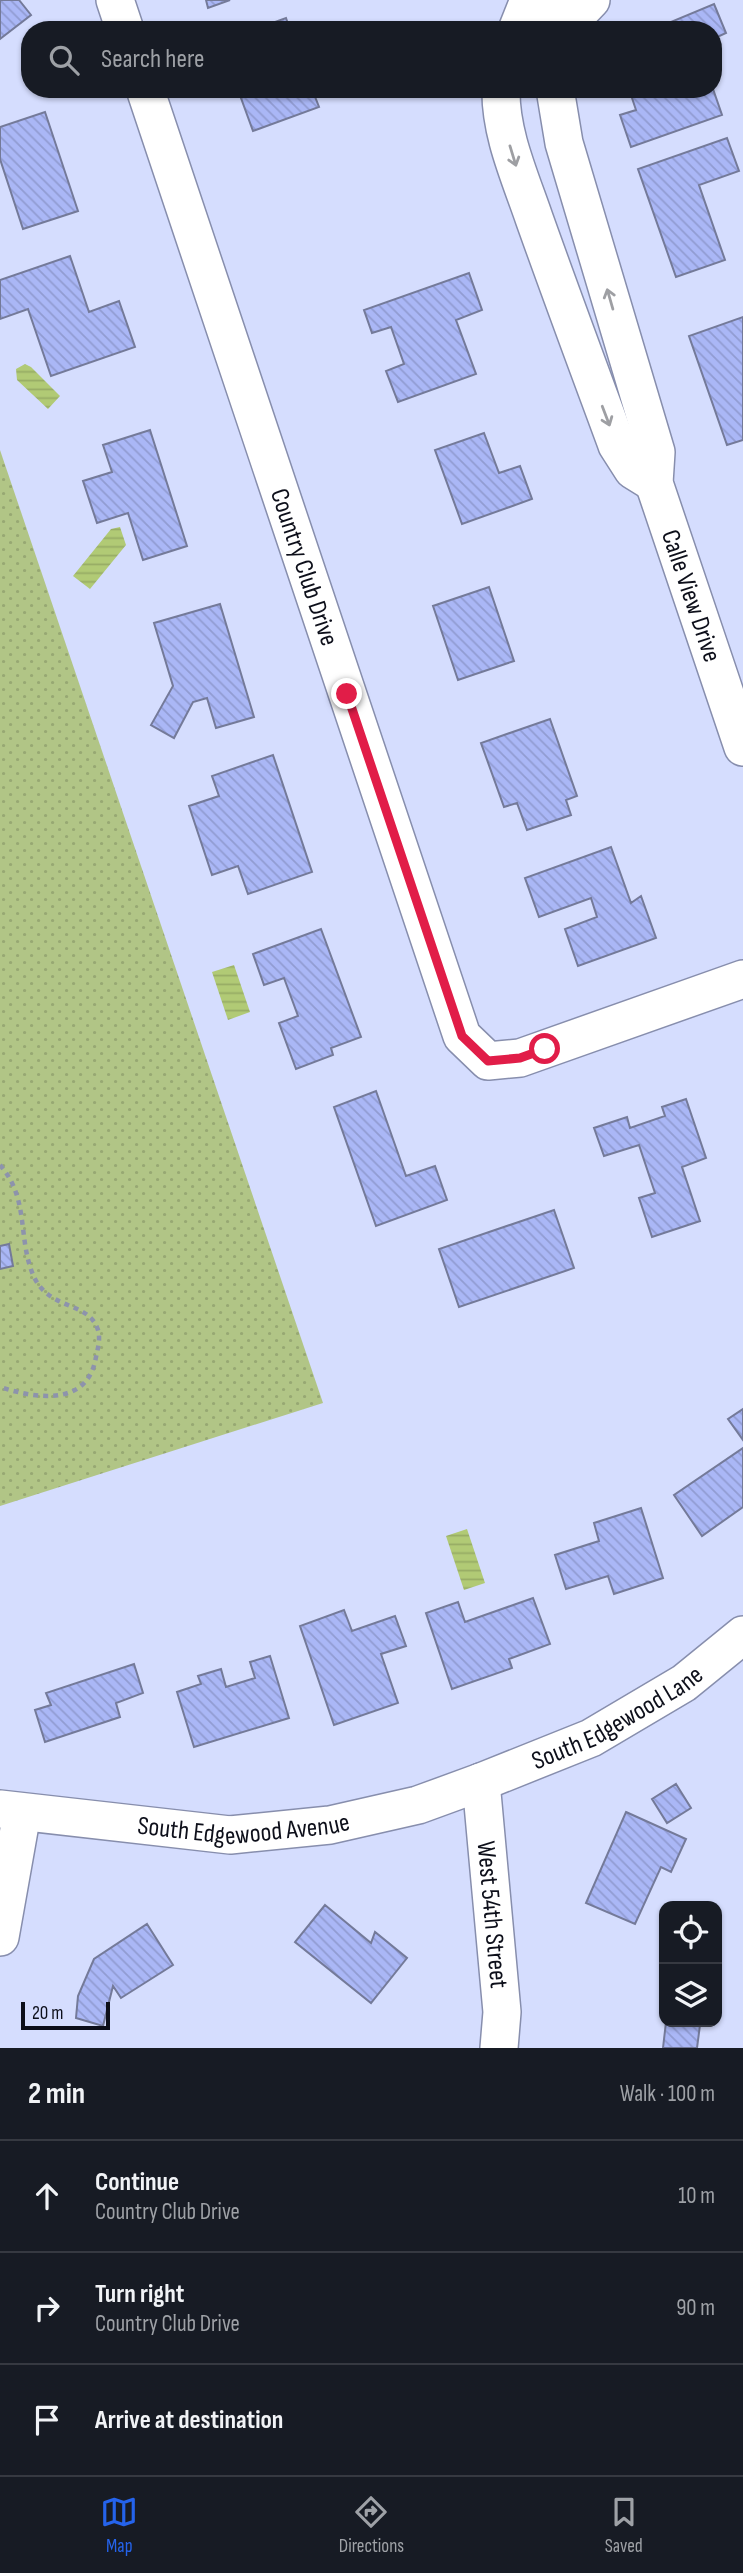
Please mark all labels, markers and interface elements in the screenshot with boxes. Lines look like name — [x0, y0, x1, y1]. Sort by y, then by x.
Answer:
search box — [21, 21, 722, 98]
icon: search — [45, 41, 83, 79]
text: Search here — [101, 44, 204, 75]
one-way arrow — [508, 145, 521, 167]
one-way arrow — [603, 289, 616, 311]
one-way arrow — [601, 405, 614, 427]
street label: Country Club Drive — [263, 485, 344, 650]
street label: Calle View Drive — [654, 526, 727, 666]
route end — [331, 678, 362, 709]
route start — [529, 1033, 560, 1064]
street label: South Edgewood Lane — [527, 1660, 710, 1777]
street label: South Edgewood Avenue — [136, 1807, 353, 1852]
street label: West 54th Street — [469, 1840, 514, 1990]
map controls — [659, 1901, 722, 2027]
button: locate — [659, 1901, 722, 1964]
button: layers — [659, 1964, 722, 2027]
scale bar — [21, 1999, 110, 2031]
text: 20 m — [32, 2002, 64, 2025]
text: 2 min — [28, 2076, 85, 2112]
text: Walk · 100 m — [620, 2080, 715, 2108]
text: Continue — [95, 2167, 179, 2198]
icon: ahead — [28, 2177, 66, 2215]
text: 10 m — [678, 2182, 715, 2210]
text: Country Club Drive — [95, 2198, 240, 2226]
text: Turn right — [95, 2279, 184, 2310]
icon: right — [28, 2289, 66, 2327]
text: 90 m — [676, 2294, 715, 2322]
text: Country Club Drive — [95, 2310, 240, 2338]
icon: arrive — [28, 2401, 66, 2439]
text: Arrive at destination — [95, 2405, 283, 2436]
tab: Map — [100, 2493, 138, 2558]
tab: Directions — [339, 2493, 404, 2558]
tab: Saved — [605, 2493, 643, 2558]

